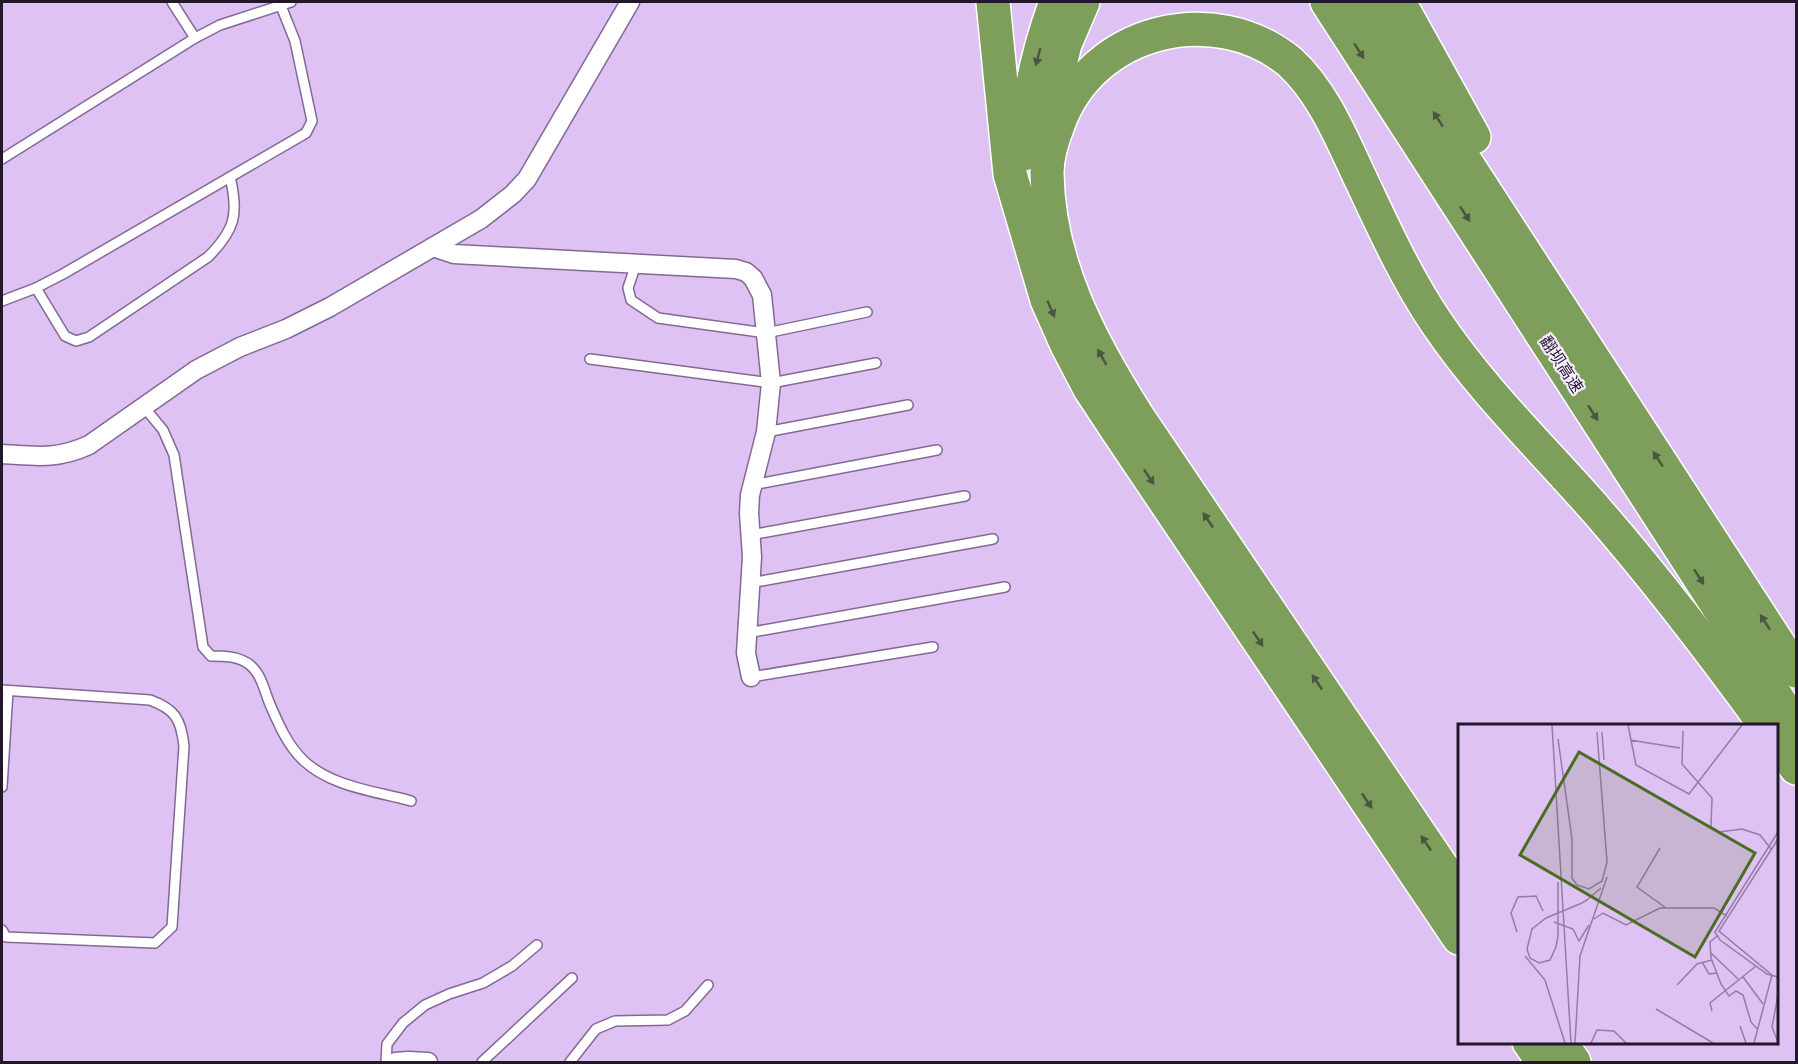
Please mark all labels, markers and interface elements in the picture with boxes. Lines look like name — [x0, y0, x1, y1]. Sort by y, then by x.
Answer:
one-way arrow — [1353, 42, 1364, 59]
one-way arrow — [1033, 48, 1042, 66]
one-way arrow — [1433, 111, 1444, 127]
one-way arrow — [1459, 206, 1470, 222]
one-way arrow — [1047, 300, 1056, 318]
street label: 翻坝高速 — [1535, 331, 1589, 397]
one-way arrow — [1097, 348, 1107, 365]
one-way arrow — [1588, 405, 1599, 421]
one-way arrow — [1653, 450, 1664, 467]
one-way arrow — [1143, 469, 1154, 485]
one-way arrow — [1202, 513, 1214, 529]
one-way arrow — [1694, 569, 1705, 585]
one-way arrow — [1759, 614, 1770, 630]
one-way arrow — [1252, 631, 1263, 647]
one-way arrow — [1312, 674, 1323, 690]
inset map — [1458, 724, 1777, 1043]
one-way arrow — [1361, 792, 1372, 809]
one-way arrow — [1420, 836, 1432, 852]

